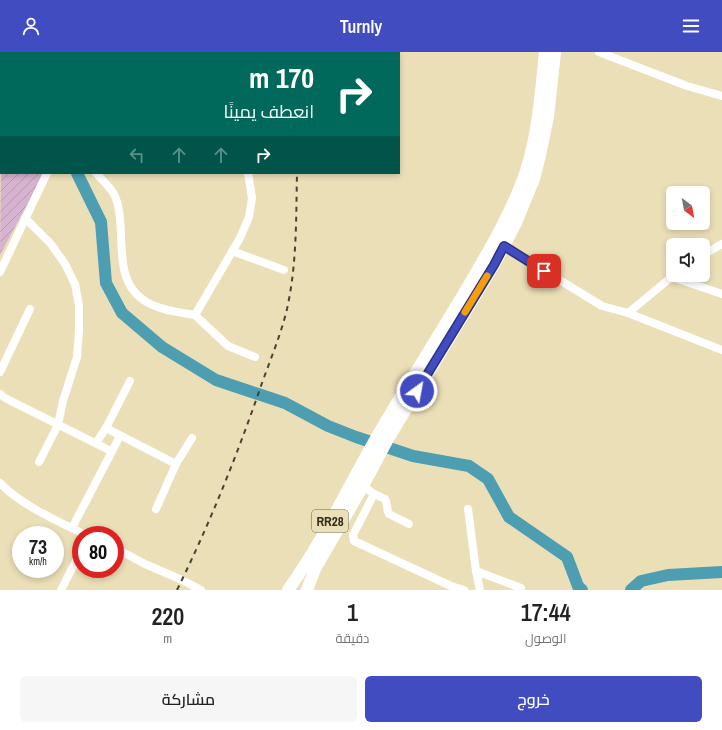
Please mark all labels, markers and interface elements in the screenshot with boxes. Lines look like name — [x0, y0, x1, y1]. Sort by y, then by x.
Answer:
text: Turnly — [340, 14, 382, 39]
icon: person — [20, 15, 42, 37]
icon: menu — [680, 15, 702, 37]
text: 170 m — [249, 59, 314, 97]
icon: right — [328, 68, 380, 120]
text: انعطف يمينًا — [223, 99, 314, 124]
icon: left — [126, 144, 148, 166]
icon: ahead — [168, 144, 190, 166]
icon: ahead — [210, 144, 232, 166]
icon: right — [252, 144, 274, 166]
north arrow — [666, 186, 710, 230]
map controls — [666, 186, 710, 282]
button: sound — [666, 238, 710, 282]
pin — [527, 254, 561, 288]
icon: arrive — [533, 260, 555, 282]
position arrow — [396, 370, 438, 412]
road number: RR28 — [312, 510, 348, 532]
speed limit sign: 80 — [72, 526, 124, 578]
text: 73 — [29, 533, 47, 560]
text: km/h — [29, 555, 47, 568]
text: 1 — [347, 596, 358, 628]
text: 17:44 — [521, 596, 571, 628]
text: 220 — [151, 600, 184, 632]
text: m — [163, 630, 172, 647]
text: دقيقة — [336, 630, 369, 647]
text: الوصول — [525, 630, 566, 647]
button: مشاركة — [20, 676, 357, 722]
button: خروج — [365, 676, 702, 722]

